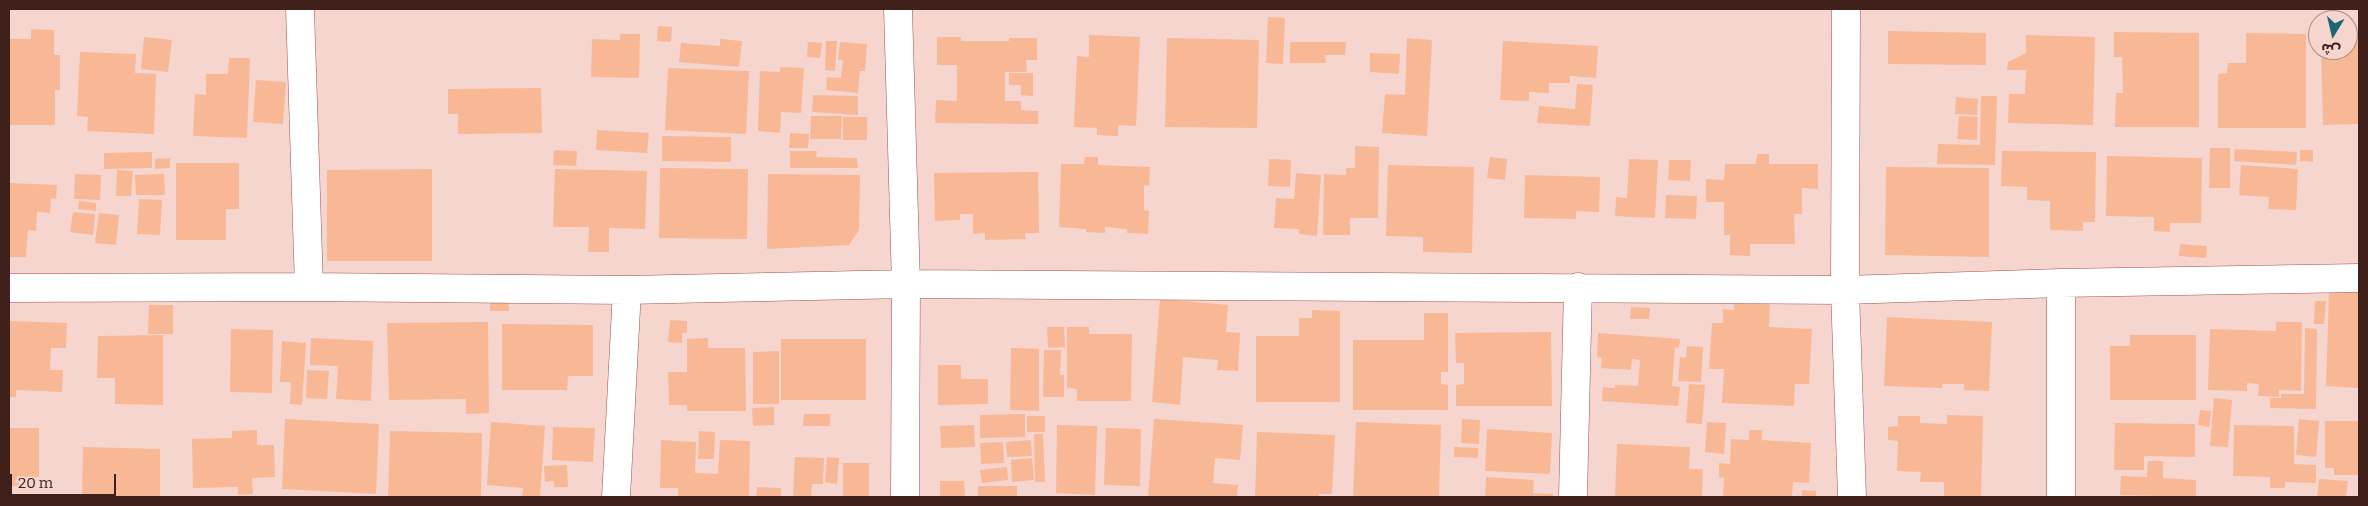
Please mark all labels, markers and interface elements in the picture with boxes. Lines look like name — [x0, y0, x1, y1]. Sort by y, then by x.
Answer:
north arrow — [2308, 10, 2358, 60]
text: ش — [2320, 39, 2342, 59]
scale bar — [12, 464, 119, 496]
text: 20 m — [18, 474, 53, 492]

